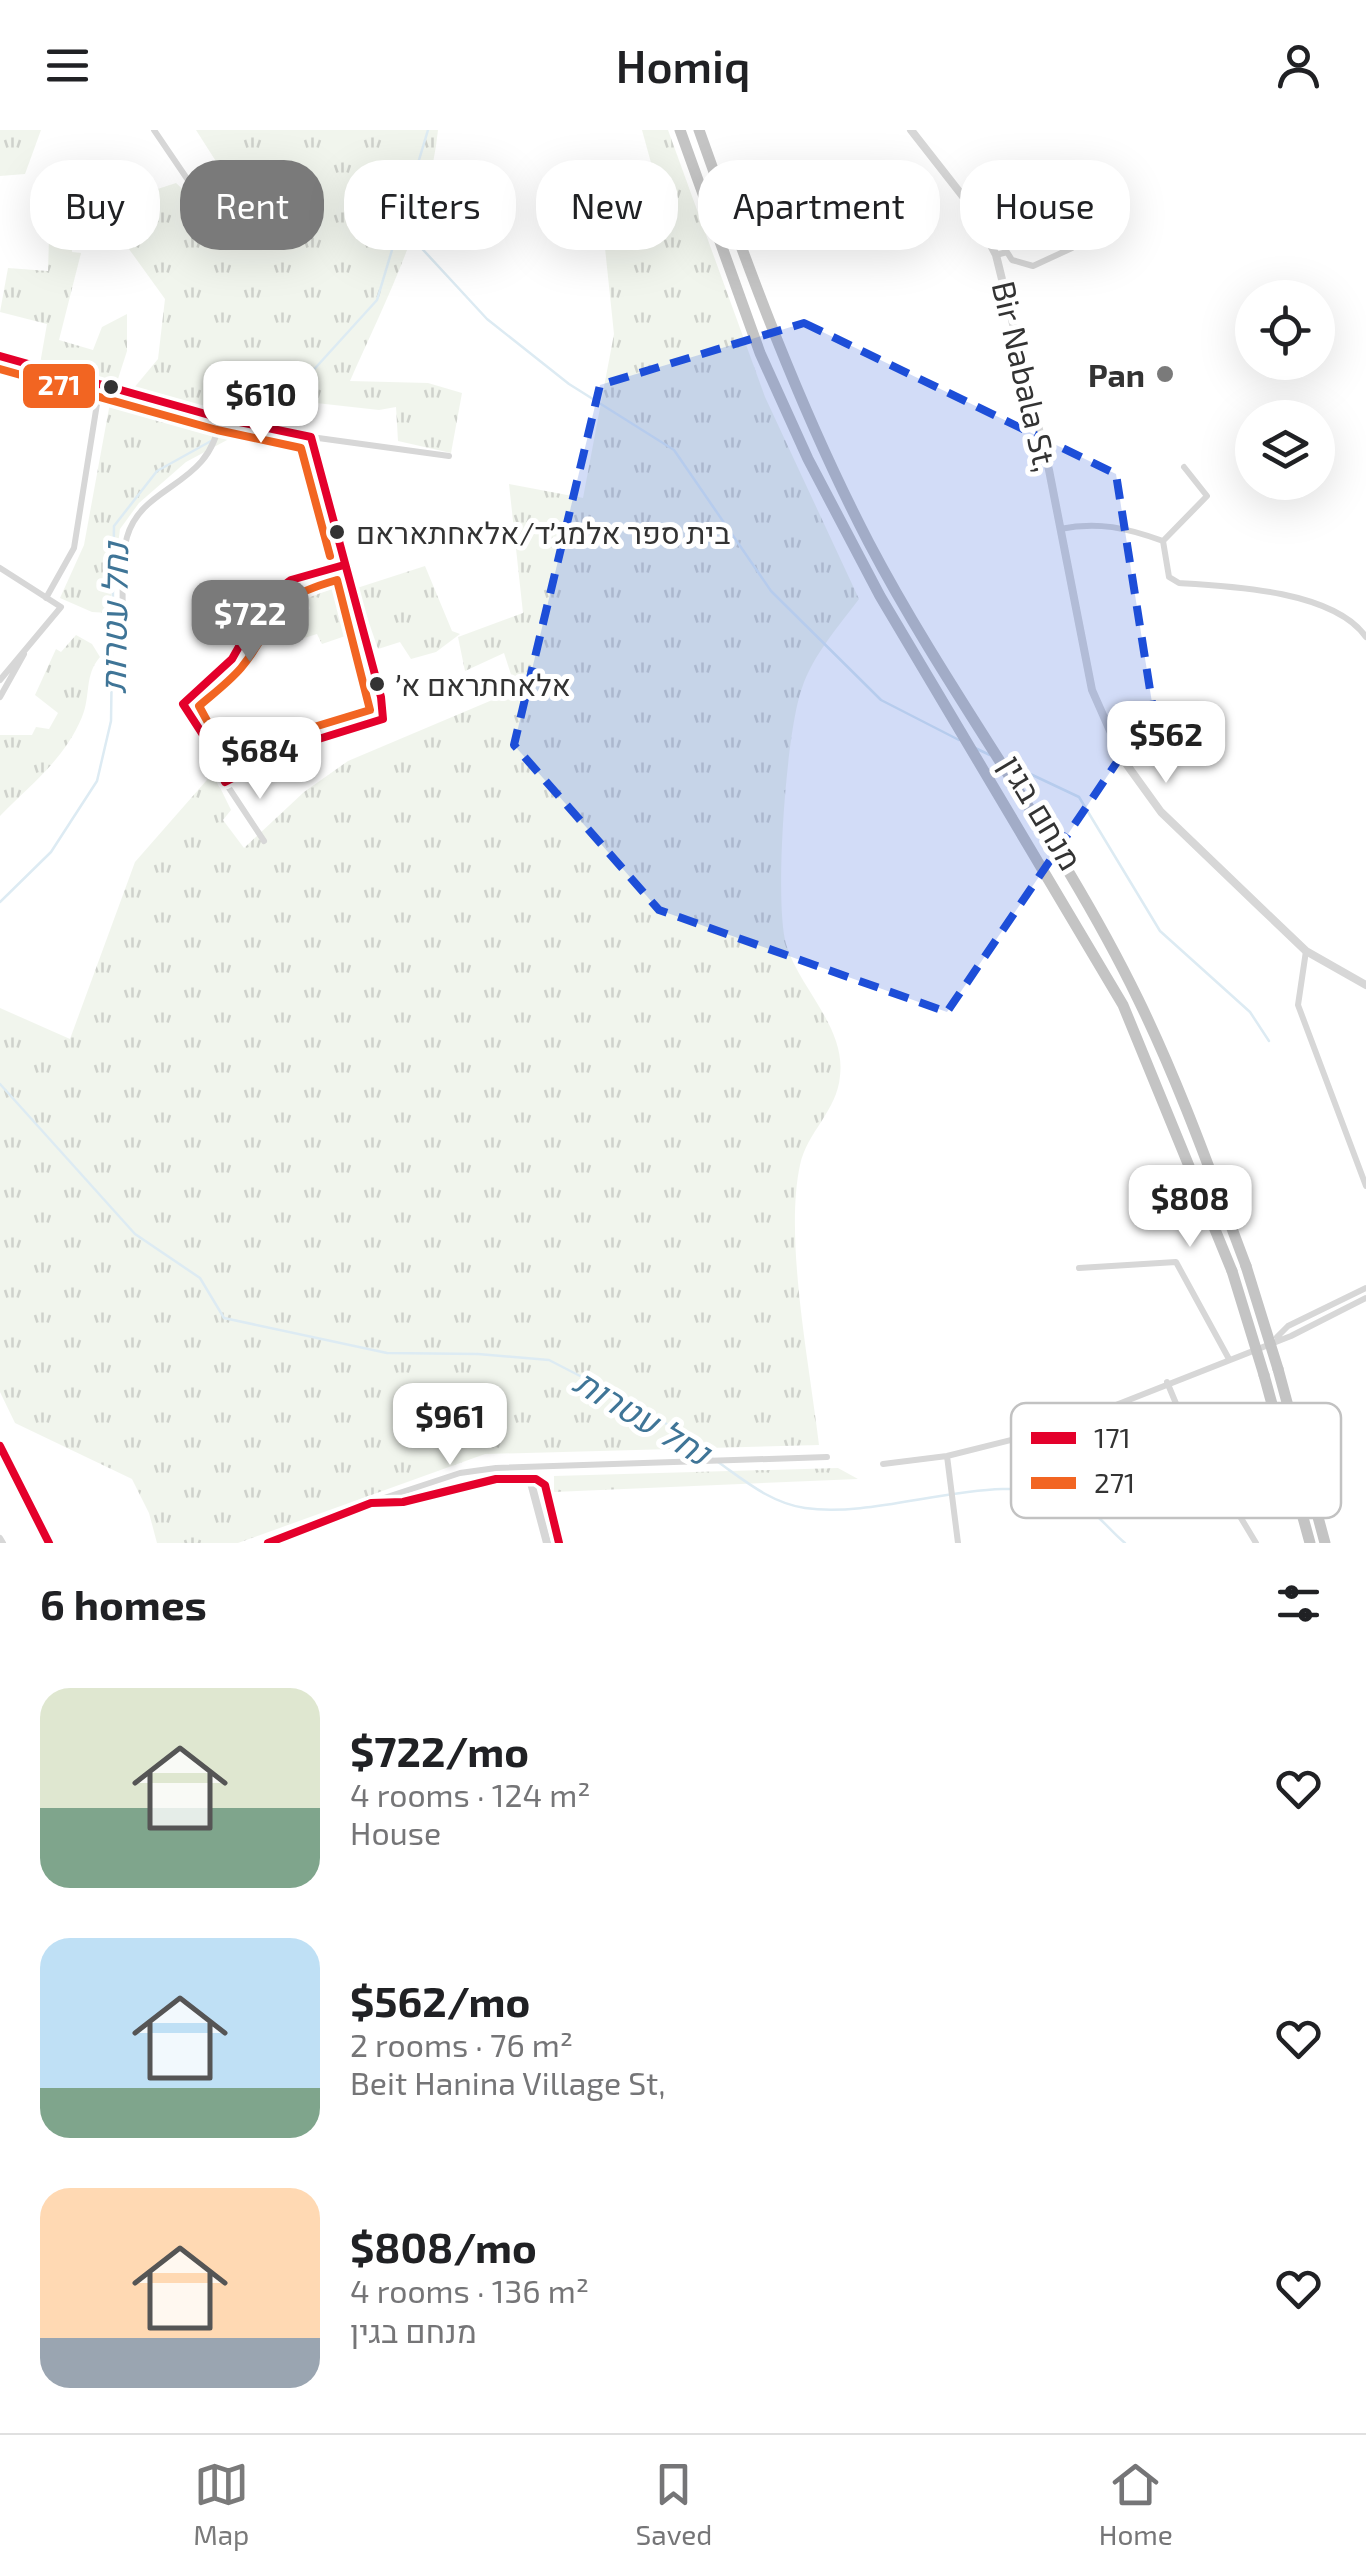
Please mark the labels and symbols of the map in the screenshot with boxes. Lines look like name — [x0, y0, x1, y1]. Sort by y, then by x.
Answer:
street label: Bir Nabala St, — [986, 277, 1066, 475]
place label: Pan — [1088, 355, 1145, 393]
pin: $610 — [202, 361, 320, 446]
line badge: 271 — [21, 362, 97, 410]
marker: Pan — [1154, 363, 1176, 385]
text: 271 — [37, 367, 81, 401]
unlabelled marker — [101, 377, 121, 397]
place label: בית ספר אלמג׳ד/אלאחתאראם — [356, 514, 730, 550]
marker: בית ספר אלמג׳ד/אלאחתאראם — [327, 522, 347, 542]
water label: נחל עטרות — [91, 540, 135, 694]
pin: $722 — [191, 580, 309, 665]
place label: אלאחתראם א׳ — [396, 666, 571, 702]
marker: אלאחתראם א׳ — [367, 674, 387, 694]
pin: $562 — [1107, 701, 1225, 786]
pin: $684 — [201, 717, 319, 802]
street label: מנחם בגין — [993, 748, 1091, 876]
pin: $808 — [1131, 1165, 1249, 1250]
water label: נחל עטרות — [568, 1359, 720, 1474]
pin: $961 — [391, 1383, 509, 1468]
legend — [1011, 1403, 1341, 1518]
text: 171 — [1094, 1420, 1131, 1454]
text: 271 — [1094, 1465, 1135, 1499]

